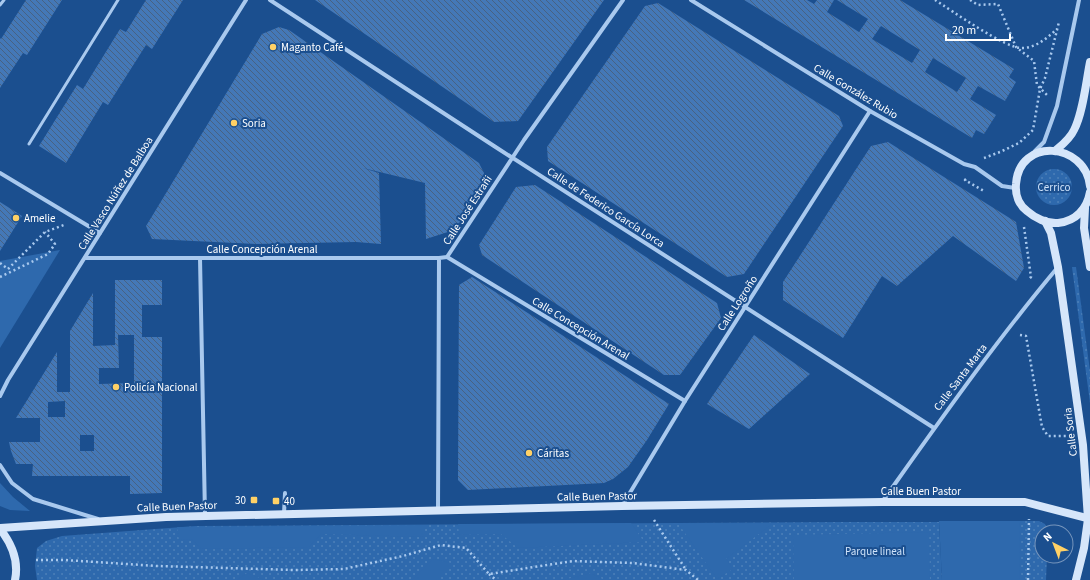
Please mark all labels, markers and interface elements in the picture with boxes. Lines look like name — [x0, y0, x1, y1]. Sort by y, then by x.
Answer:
scale bar — [946, 16, 1010, 42]
text: 20 m — [952, 22, 976, 39]
place label: Maganto Café — [281, 40, 344, 55]
marker: Maganto Café — [268, 42, 278, 52]
street label: Calle González Rubio — [811, 60, 901, 123]
place label: Soria — [242, 116, 266, 131]
marker: Soria — [229, 118, 239, 128]
street label: Calle Vasco Núñez de Balboa — [74, 134, 157, 253]
street label: Calle de Federico García Lorca — [544, 164, 667, 251]
street label: Calle José Estrañi — [439, 173, 496, 248]
park label: Cerrico — [1038, 180, 1070, 195]
place label: Amelie — [24, 211, 56, 226]
marker: Amelie — [11, 213, 21, 223]
street label: Calle Concepción Arenal — [206, 242, 318, 257]
street label: Calle Logroño — [714, 273, 761, 334]
street label: Calle Concepción Arenal — [529, 293, 632, 364]
street label: Calle Santa Marta — [930, 341, 991, 414]
place label: Policía Nacional — [124, 380, 198, 395]
marker: Policía Nacional — [111, 382, 121, 392]
street label: Calle Soria — [1060, 407, 1081, 457]
place label: Cáritas — [537, 446, 569, 461]
marker: Cáritas — [524, 448, 534, 458]
street label: Calle Buen Pastor — [881, 484, 961, 499]
street label: Calle Buen Pastor — [557, 488, 637, 505]
place label: 30 — [235, 493, 246, 508]
place label: 40 — [284, 494, 295, 509]
marker: 30 — [249, 495, 259, 505]
marker: 40 — [271, 496, 281, 506]
street label: Calle Buen Pastor — [137, 498, 218, 515]
north arrow — [1034, 524, 1074, 564]
text: N — [1040, 529, 1055, 545]
park label: Parque lineal — [845, 544, 905, 559]

